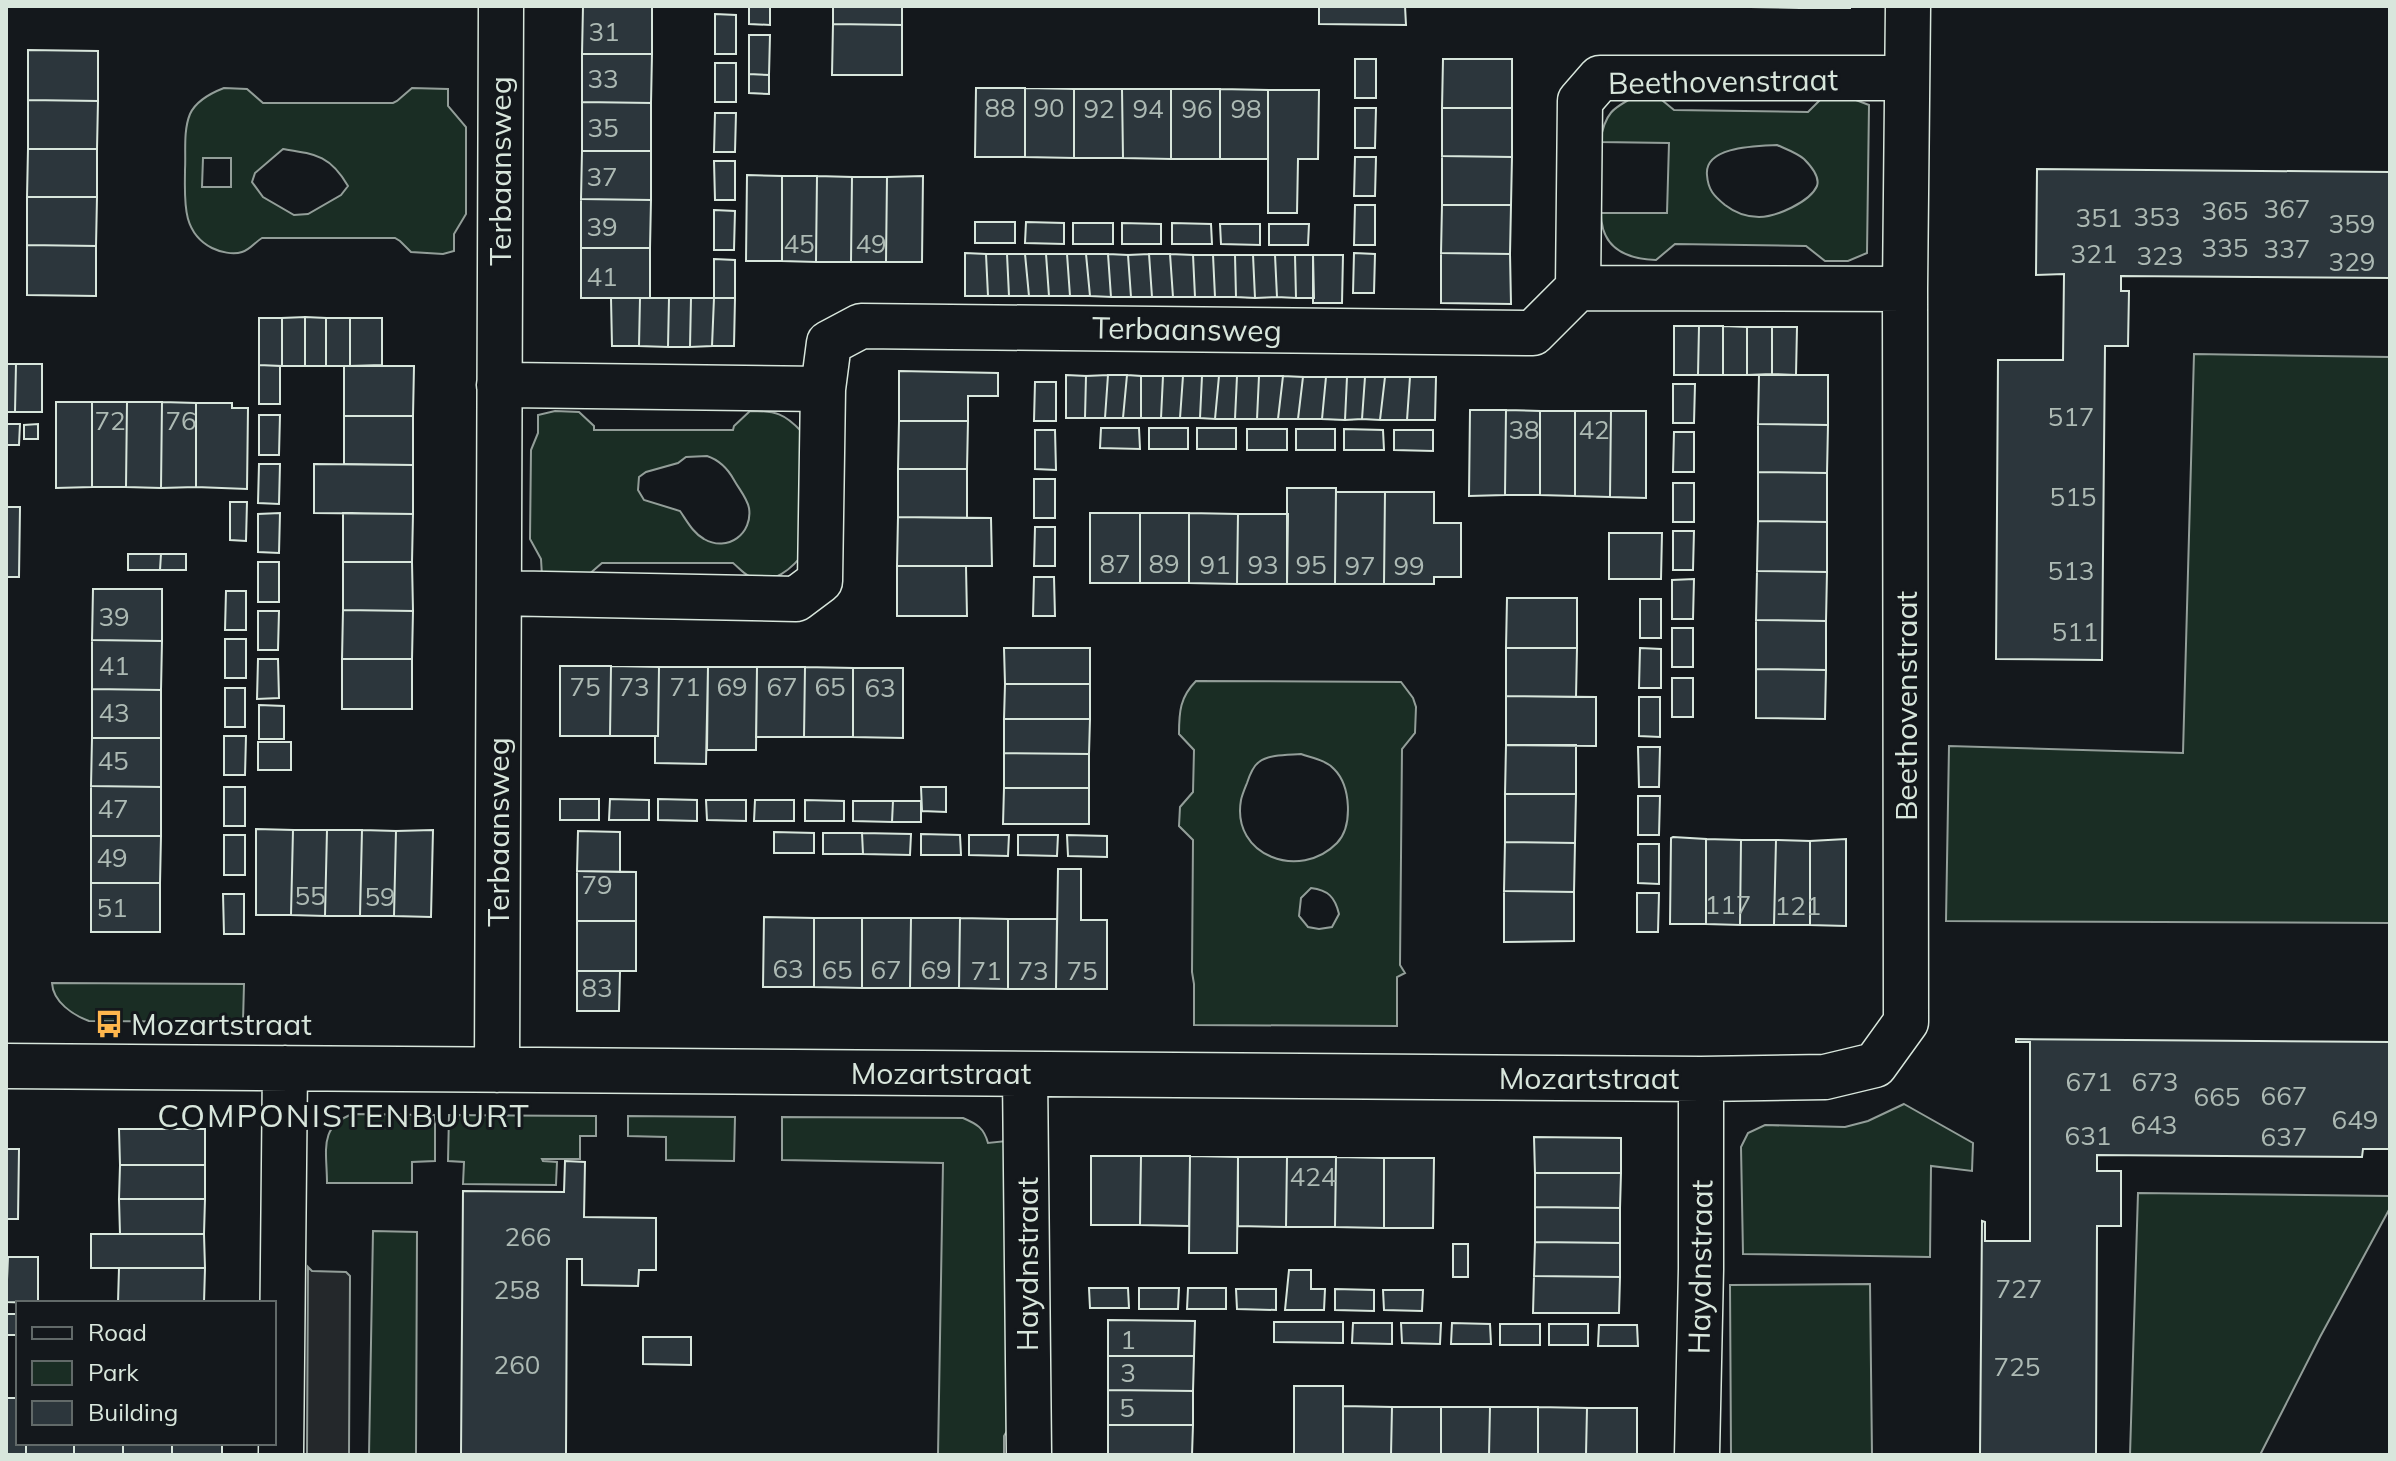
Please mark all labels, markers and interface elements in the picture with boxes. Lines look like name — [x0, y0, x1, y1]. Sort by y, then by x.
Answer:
house number: 31 — [588, 15, 620, 48]
street label: Beethovenstraat — [1608, 60, 1838, 102]
house number: 33 — [587, 62, 619, 95]
street label: Terbaansweg — [481, 76, 519, 266]
house number: 88 — [984, 91, 1016, 124]
house number: 90 — [1033, 91, 1065, 124]
house number: 92 — [1083, 92, 1115, 125]
house number: 94 — [1132, 92, 1164, 125]
house number: 96 — [1181, 92, 1213, 125]
house number: 98 — [1230, 92, 1262, 125]
house number: 35 — [587, 111, 619, 144]
house number: 37 — [586, 160, 618, 193]
house number: 367 — [2264, 192, 2310, 225]
house number: 365 — [2202, 194, 2248, 227]
house number: 353 — [2134, 200, 2180, 233]
house number: 351 — [2076, 201, 2122, 234]
house number: 359 — [2329, 207, 2375, 240]
house number: 39 — [586, 210, 618, 243]
house number: 45 — [783, 227, 815, 260]
house number: 49 — [855, 227, 887, 260]
house number: 335 — [2202, 231, 2248, 264]
house number: 337 — [2264, 232, 2310, 265]
house number: 321 — [2071, 237, 2117, 270]
house number: 323 — [2137, 239, 2183, 272]
house number: 329 — [2329, 245, 2375, 278]
house number: 41 — [586, 260, 618, 293]
street label: Terbaansweg — [1092, 308, 1282, 350]
house number: 517 — [2048, 400, 2094, 433]
house number: 72 — [94, 404, 126, 437]
house number: 76 — [165, 404, 197, 437]
house number: 38 — [1508, 413, 1540, 446]
house number: 42 — [1578, 413, 1610, 446]
house number: 515 — [2050, 480, 2096, 513]
house number: 87 — [1099, 547, 1131, 580]
house number: 89 — [1148, 547, 1180, 580]
house number: 91 — [1199, 548, 1231, 581]
house number: 93 — [1247, 548, 1279, 581]
house number: 95 — [1295, 548, 1327, 581]
house number: 97 — [1344, 549, 1376, 582]
house number: 99 — [1393, 549, 1425, 582]
house number: 513 — [2048, 554, 2094, 587]
street label: Beethovenstraat — [1887, 591, 1925, 821]
house number: 39 — [98, 600, 130, 633]
house number: 511 — [2052, 615, 2098, 648]
house number: 41 — [98, 649, 130, 682]
house number: 75 — [569, 670, 601, 703]
house number: 73 — [618, 670, 650, 703]
house number: 71 — [669, 670, 701, 703]
house number: 69 — [716, 670, 748, 703]
house number: 67 — [766, 670, 798, 703]
house number: 65 — [814, 670, 846, 703]
house number: 63 — [864, 671, 896, 704]
house number: 43 — [98, 696, 130, 729]
street label: Terbaansweg — [479, 737, 517, 927]
house number: 45 — [97, 744, 129, 777]
house number: 47 — [97, 792, 129, 825]
house number: 49 — [96, 841, 128, 874]
house number: 79 — [581, 868, 613, 901]
house number: 55 — [294, 879, 326, 912]
house number: 59 — [364, 880, 396, 913]
house number: 117 — [1705, 888, 1751, 921]
house number: 121 — [1775, 889, 1821, 922]
house number: 51 — [96, 891, 128, 924]
house number: 63 — [772, 952, 804, 985]
house number: 65 — [821, 953, 853, 986]
house number: 67 — [870, 953, 902, 986]
house number: 69 — [920, 953, 952, 986]
house number: 71 — [970, 954, 1002, 987]
house number: 73 — [1017, 954, 1049, 987]
house number: 75 — [1066, 954, 1098, 987]
house number: 83 — [581, 971, 613, 1004]
place label: Mozartstraat — [131, 1005, 312, 1043]
bus stop icon: Mozartstraat — [94, 1009, 124, 1039]
street label: Mozartstraat — [851, 1054, 1031, 1092]
street label: Mozartstraat — [1499, 1059, 1679, 1097]
house number: 671 — [2066, 1065, 2112, 1098]
house number: 673 — [2132, 1065, 2178, 1098]
house number: 667 — [2261, 1079, 2307, 1112]
house number: 665 — [2194, 1080, 2240, 1113]
district label: COMPONISTENBUURT — [157, 1095, 531, 1135]
house number: 649 — [2332, 1103, 2378, 1136]
house number: 643 — [2131, 1108, 2177, 1141]
house number: 631 — [2065, 1119, 2111, 1152]
house number: 637 — [2261, 1120, 2307, 1153]
house number: 424 — [1290, 1160, 1336, 1193]
street label: Haydnstraat — [1008, 1177, 1046, 1351]
street label: Haydnstraat — [1679, 1179, 1721, 1355]
house number: 266 — [505, 1220, 551, 1253]
house number: 727 — [1996, 1272, 2042, 1305]
house number: 258 — [494, 1273, 540, 1306]
legend — [16, 1301, 276, 1445]
text: Road — [88, 1317, 147, 1347]
house number: 1 — [1120, 1323, 1136, 1356]
house number: 260 — [494, 1348, 540, 1381]
house number: 725 — [1994, 1350, 2040, 1383]
house number: 3 — [1120, 1356, 1136, 1389]
text: Park — [88, 1357, 139, 1387]
house number: 5 — [1119, 1391, 1135, 1424]
text: Building — [88, 1397, 178, 1427]

